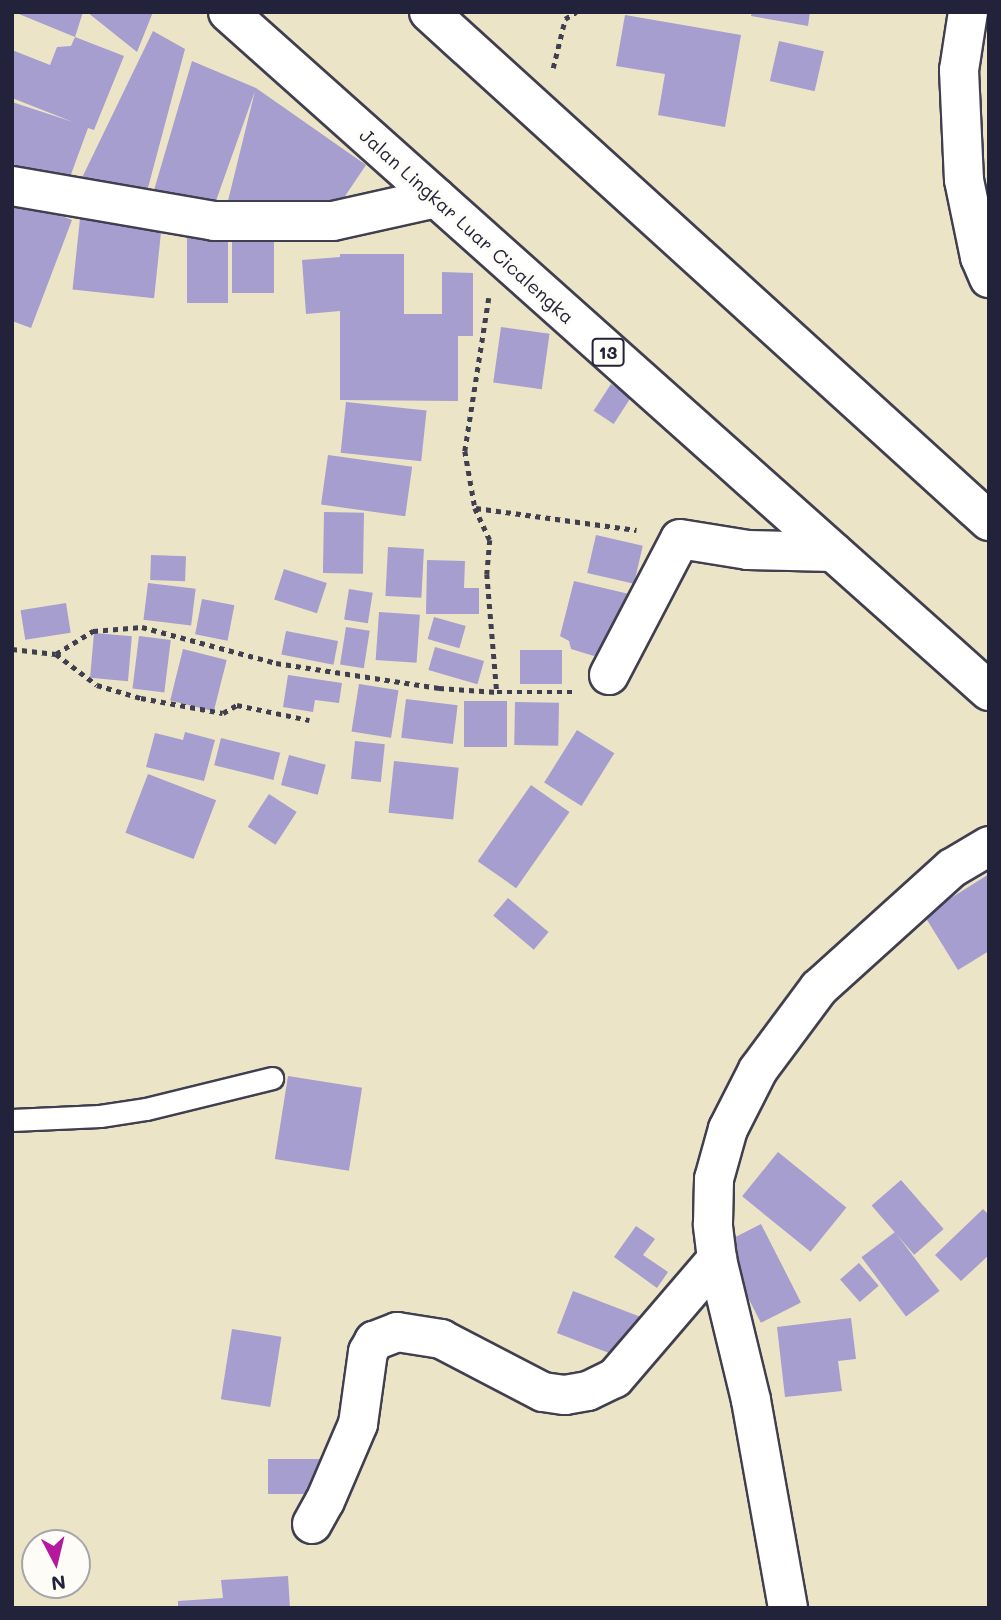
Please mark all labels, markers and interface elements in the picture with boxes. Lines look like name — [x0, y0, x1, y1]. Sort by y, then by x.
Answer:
street label: Jalan Lingkar Luar Cicalengka — [355, 124, 579, 328]
road number: 13 — [590, 338, 626, 366]
north arrow — [21, 1529, 91, 1599]
text: N — [50, 1570, 67, 1597]

